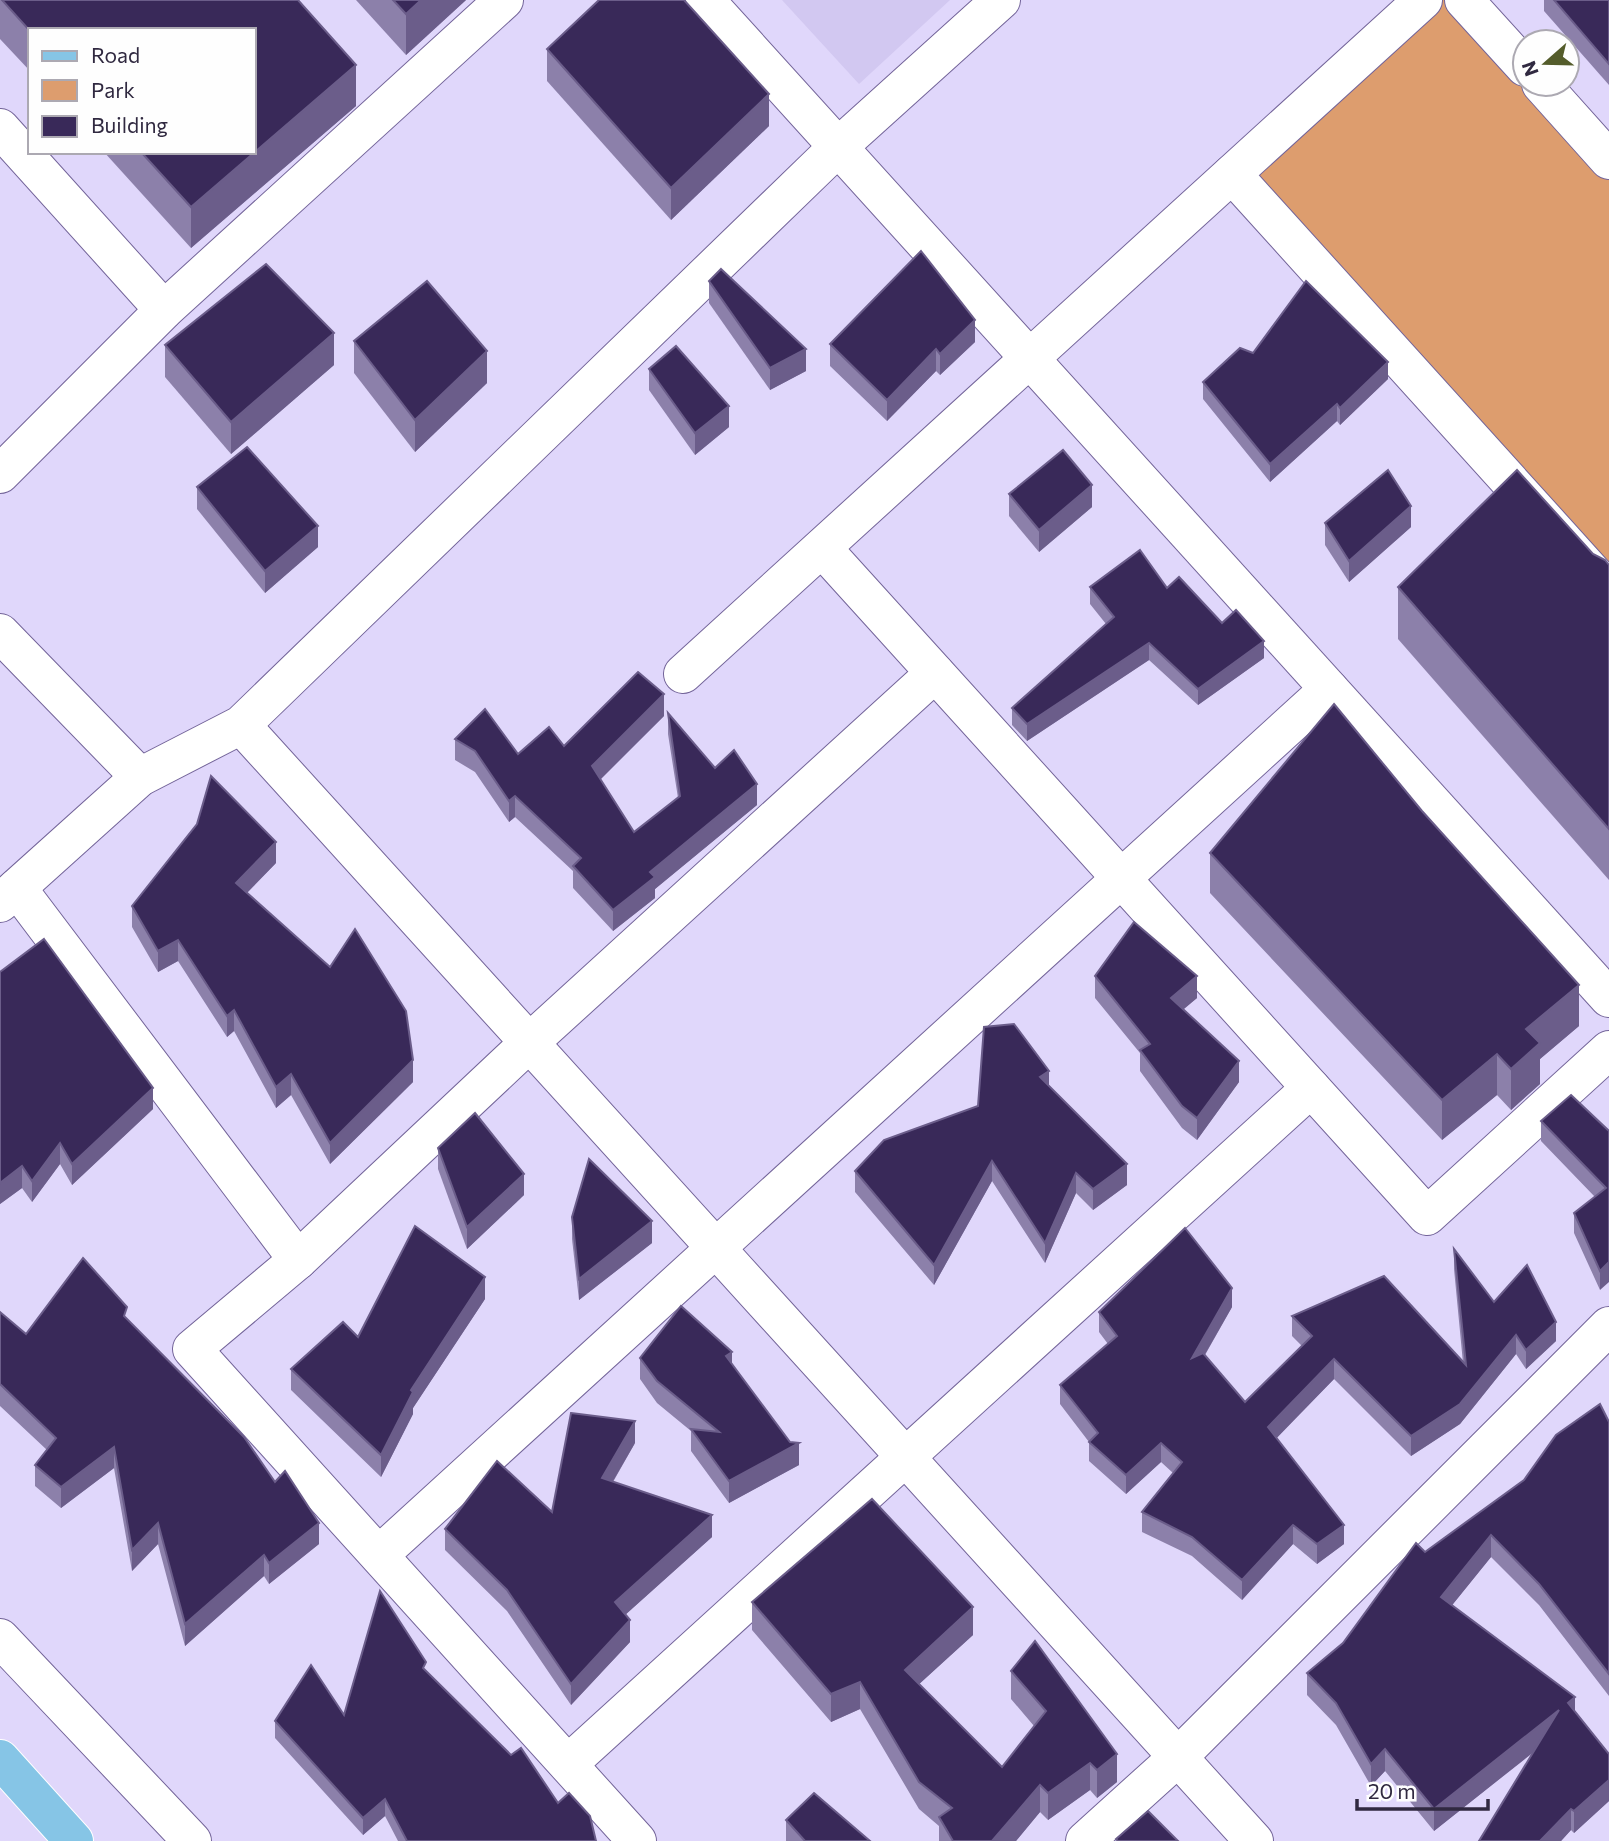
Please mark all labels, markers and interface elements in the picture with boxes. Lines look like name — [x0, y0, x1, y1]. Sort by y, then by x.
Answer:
legend — [28, 28, 256, 154]
north arrow — [1511, 28, 1581, 98]
text: Road — [91, 42, 140, 67]
text: N — [1516, 58, 1543, 80]
text: Park — [91, 77, 135, 102]
text: Building — [91, 112, 168, 137]
scale bar — [1357, 1768, 1488, 1812]
text: 20 m — [1368, 1778, 1416, 1803]

